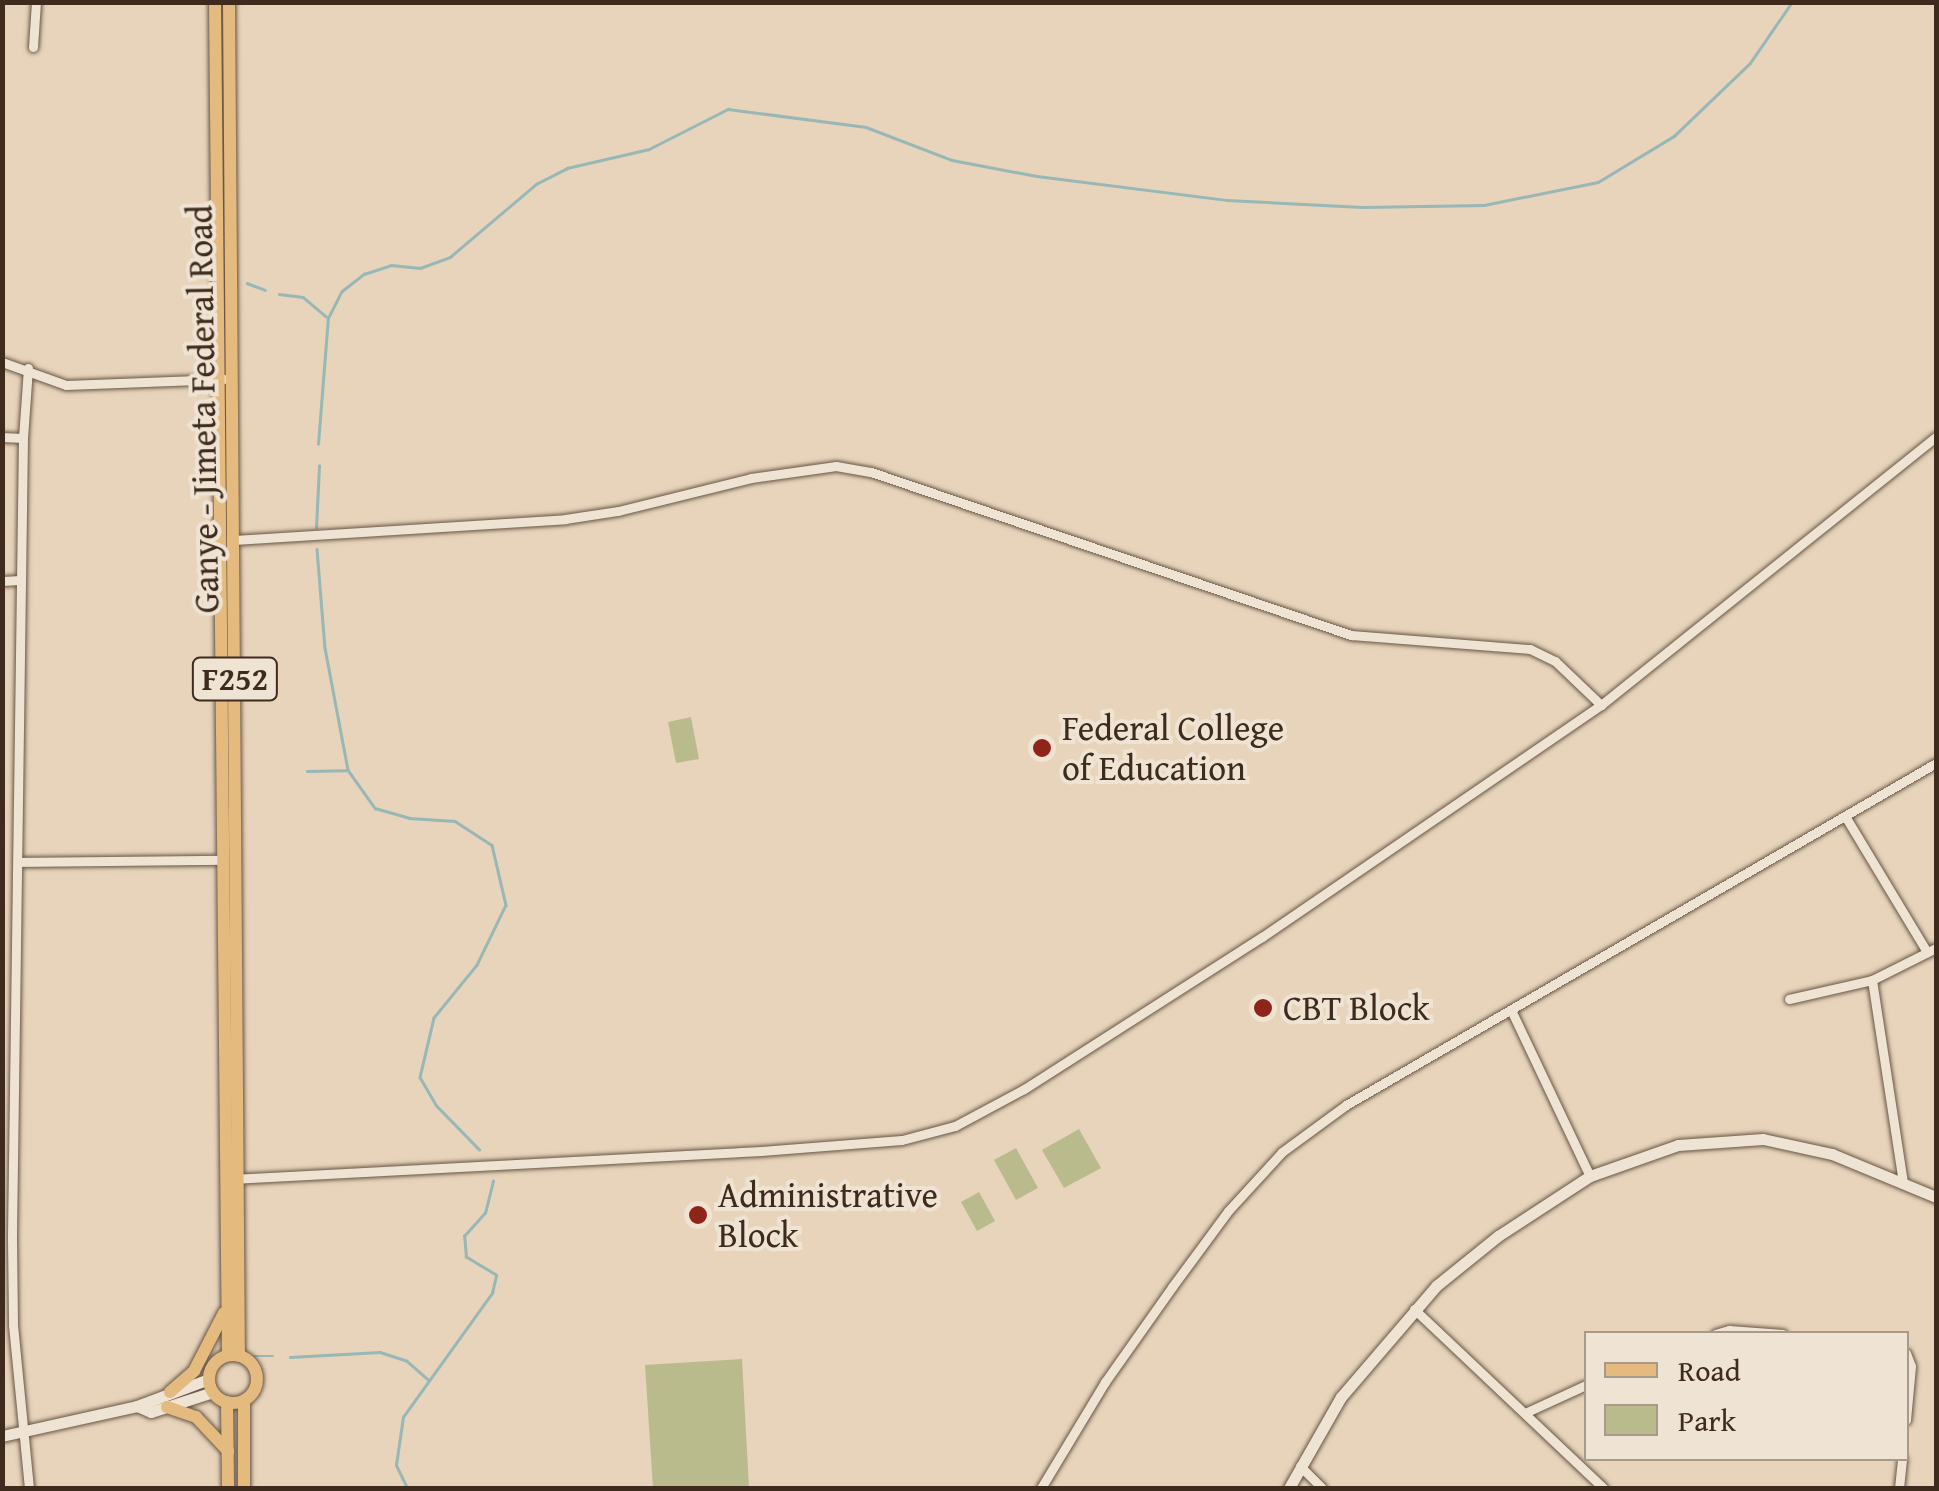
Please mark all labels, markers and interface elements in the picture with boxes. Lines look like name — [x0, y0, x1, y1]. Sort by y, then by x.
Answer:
street label: Ganye - Jimeta Federal Road — [178, 204, 228, 614]
road number: F252 — [190, 652, 280, 706]
place label: Federal College of Education — [1062, 707, 1284, 789]
marker: Federal College of Education — [1031, 737, 1053, 759]
place label: CBT Block — [1283, 987, 1429, 1029]
marker: CBT Block — [1252, 997, 1274, 1019]
place label: Administrative Block — [718, 1174, 938, 1256]
marker: Administrative Block — [687, 1204, 709, 1226]
legend — [1584, 1331, 1909, 1461]
text: Road — [1678, 1348, 1741, 1392]
text: Park — [1678, 1398, 1736, 1442]

